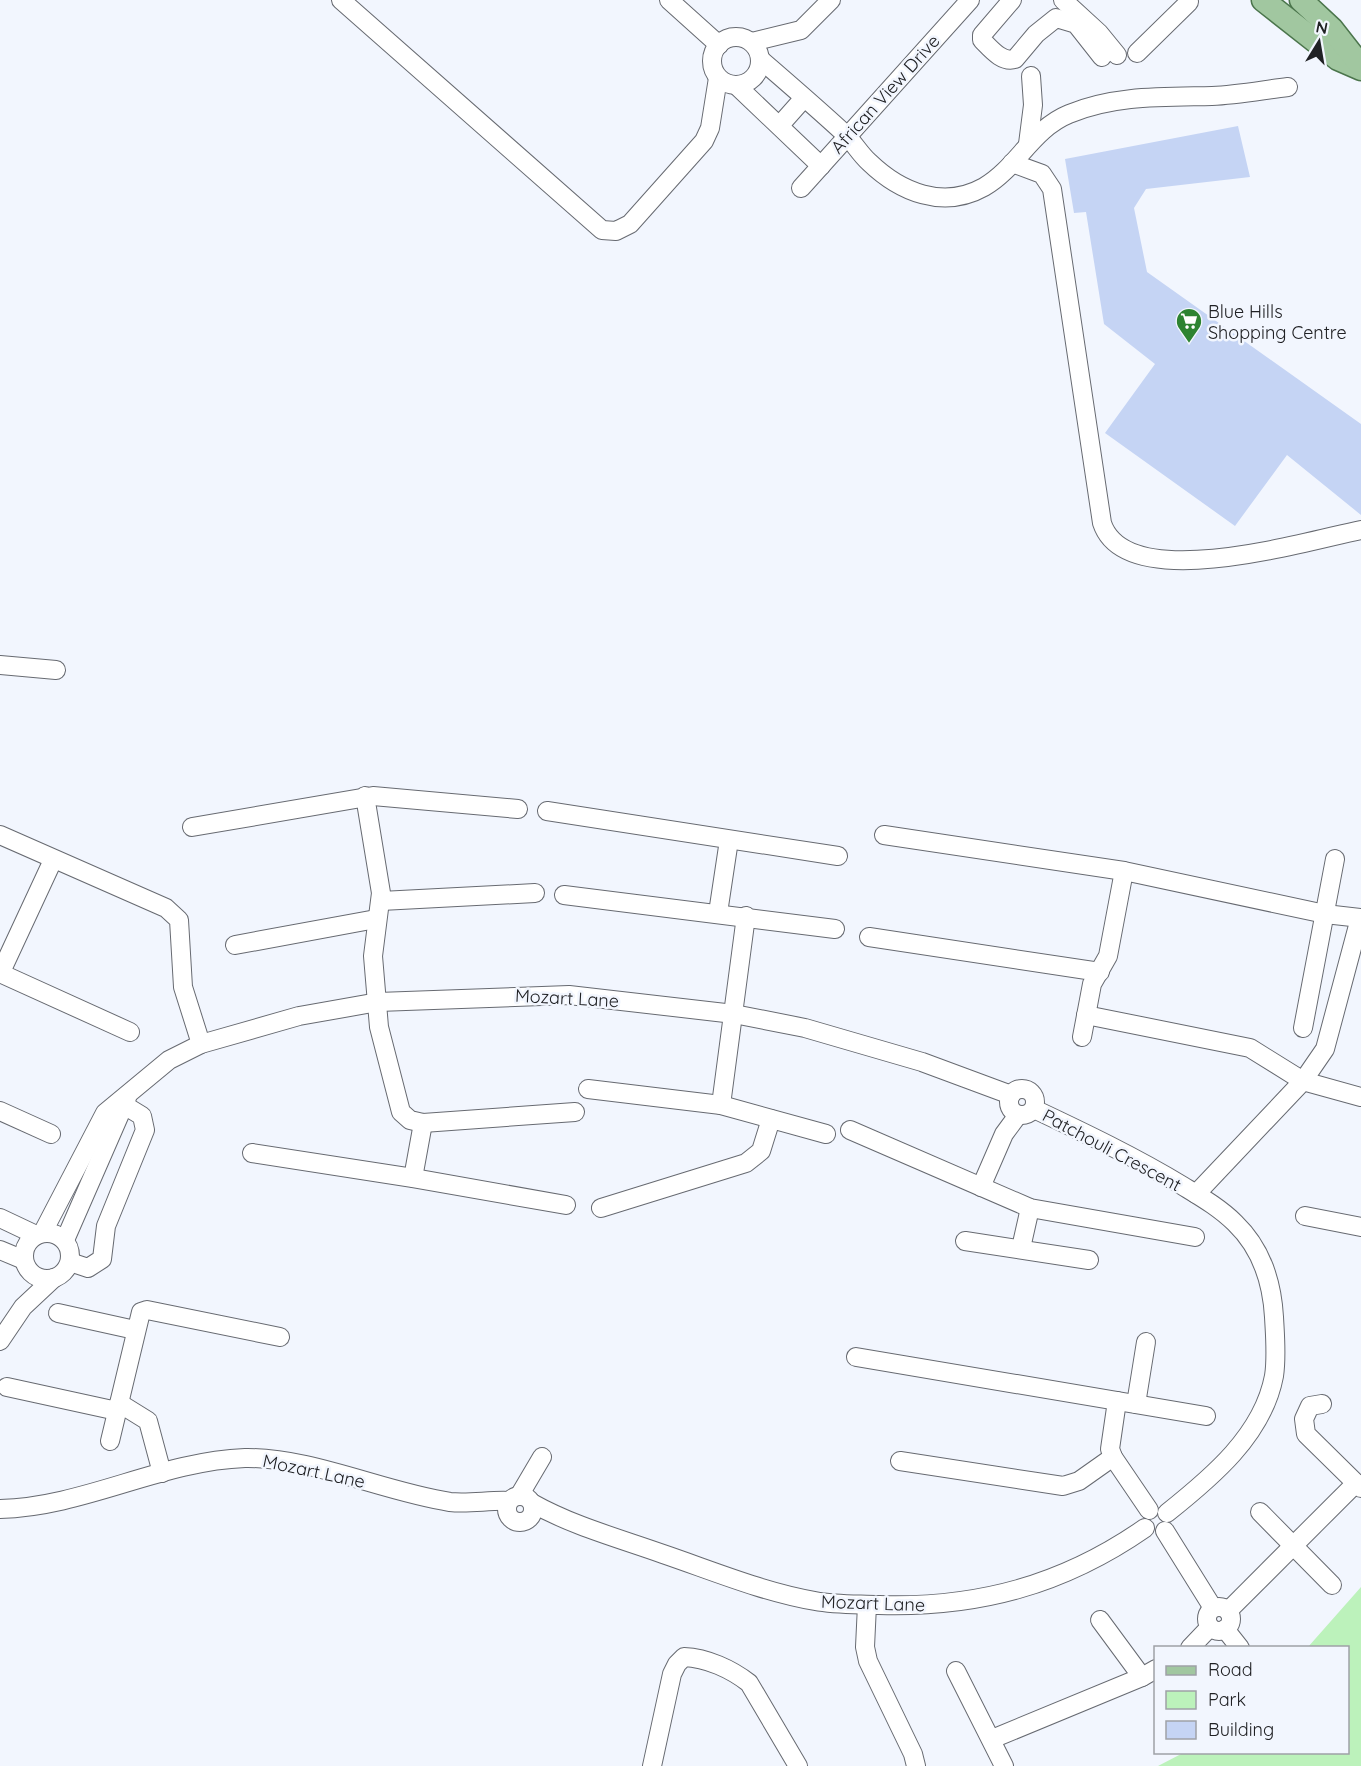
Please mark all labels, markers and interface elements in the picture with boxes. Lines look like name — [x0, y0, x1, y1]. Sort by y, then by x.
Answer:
north arrow — [1289, 12, 1349, 72]
text: N — [1314, 16, 1330, 38]
street label: African View Drive — [826, 30, 944, 158]
place label: Blue Hills Shopping Centre — [1208, 300, 1347, 344]
supermarket icon: Blue Hills Shopping Centre — [1174, 306, 1204, 344]
street label: Mozart Lane — [514, 984, 620, 1012]
street label: Patchouli Crescent — [1039, 1104, 1185, 1196]
street label: Mozart Lane — [261, 1449, 367, 1493]
street label: Mozart Lane — [821, 1590, 925, 1616]
legend — [1154, 1646, 1349, 1754]
text: Road — [1208, 1658, 1253, 1681]
text: Park — [1208, 1688, 1246, 1711]
text: Building — [1208, 1718, 1274, 1741]

